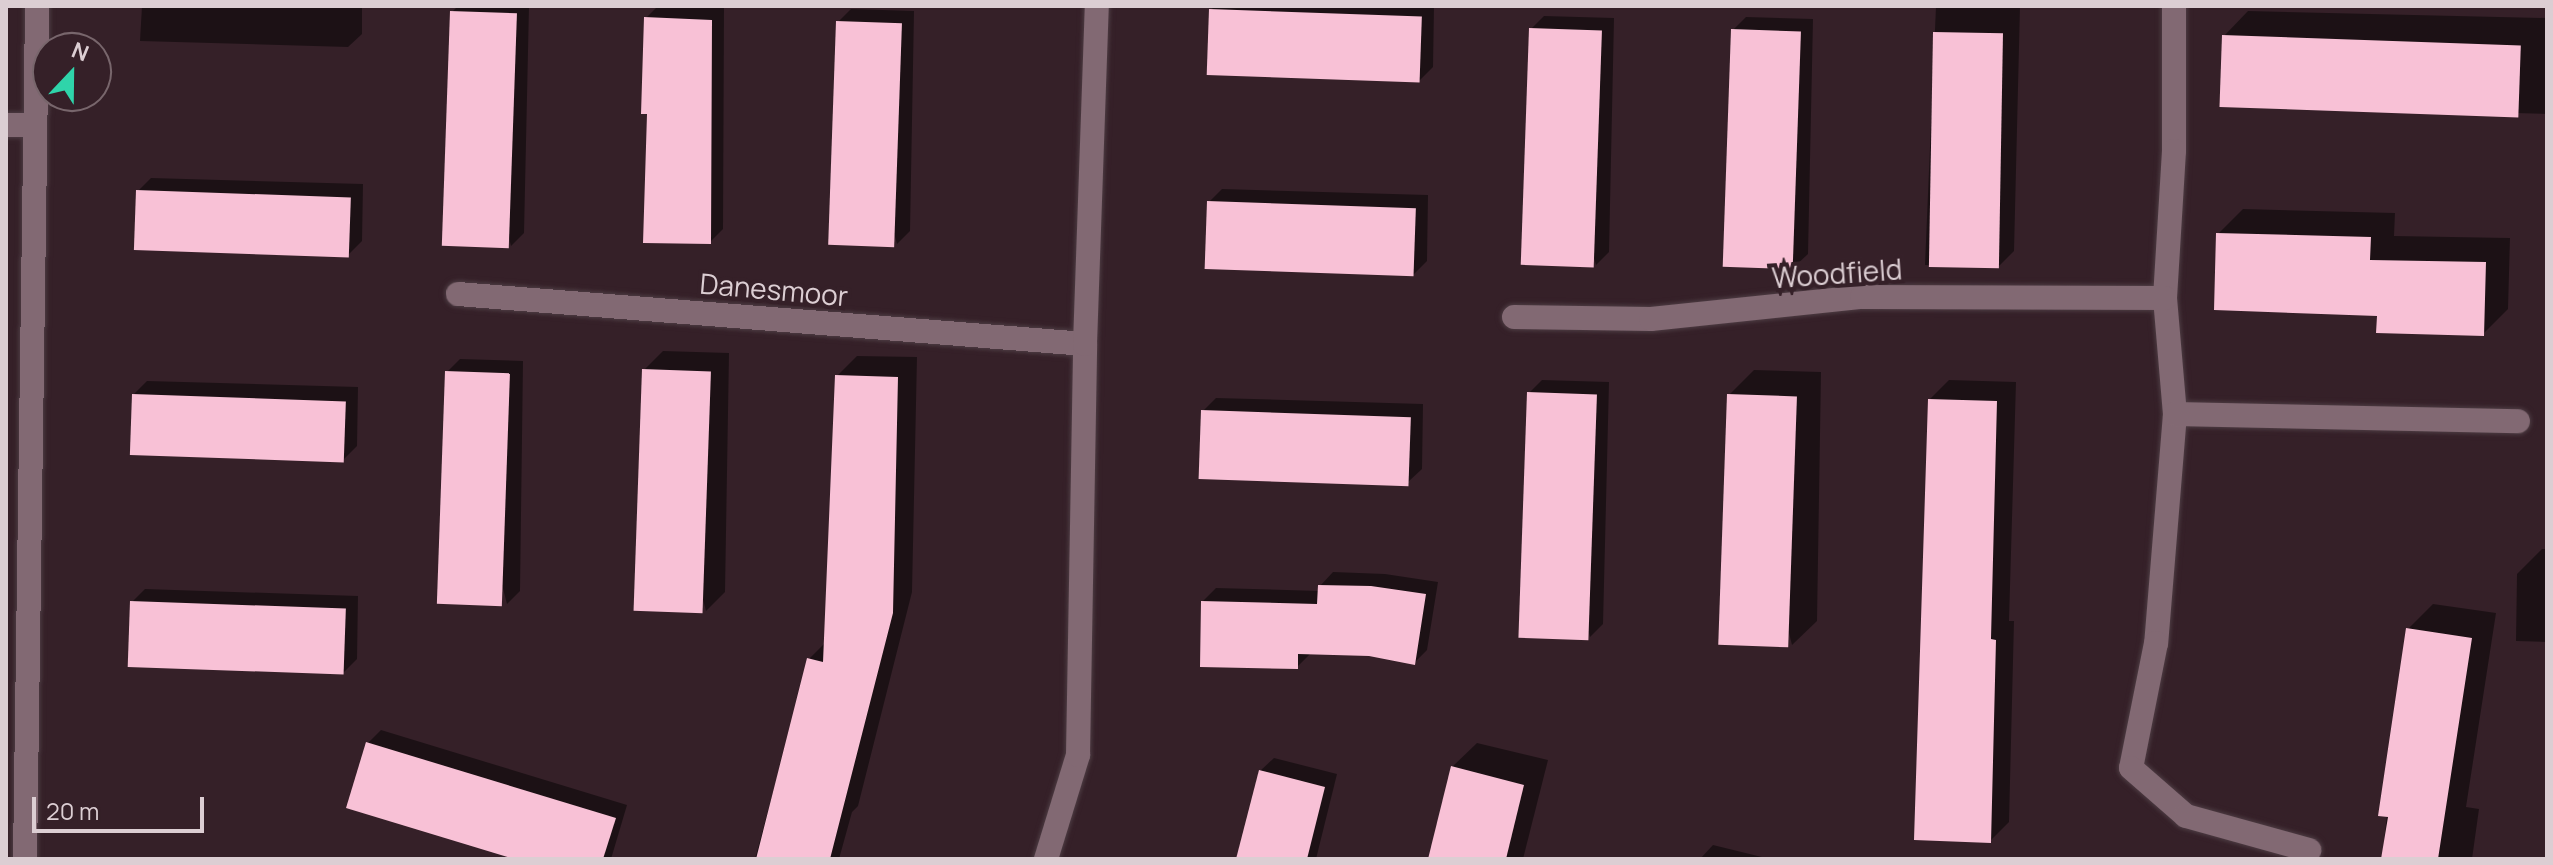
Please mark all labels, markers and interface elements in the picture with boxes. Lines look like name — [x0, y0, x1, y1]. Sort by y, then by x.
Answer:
north arrow — [32, 32, 112, 112]
text: N — [67, 35, 93, 68]
street label: Woodfield — [1771, 252, 1903, 294]
street label: Danesmoor — [698, 266, 850, 312]
scale bar — [36, 781, 208, 831]
text: 20 m — [46, 794, 99, 827]

